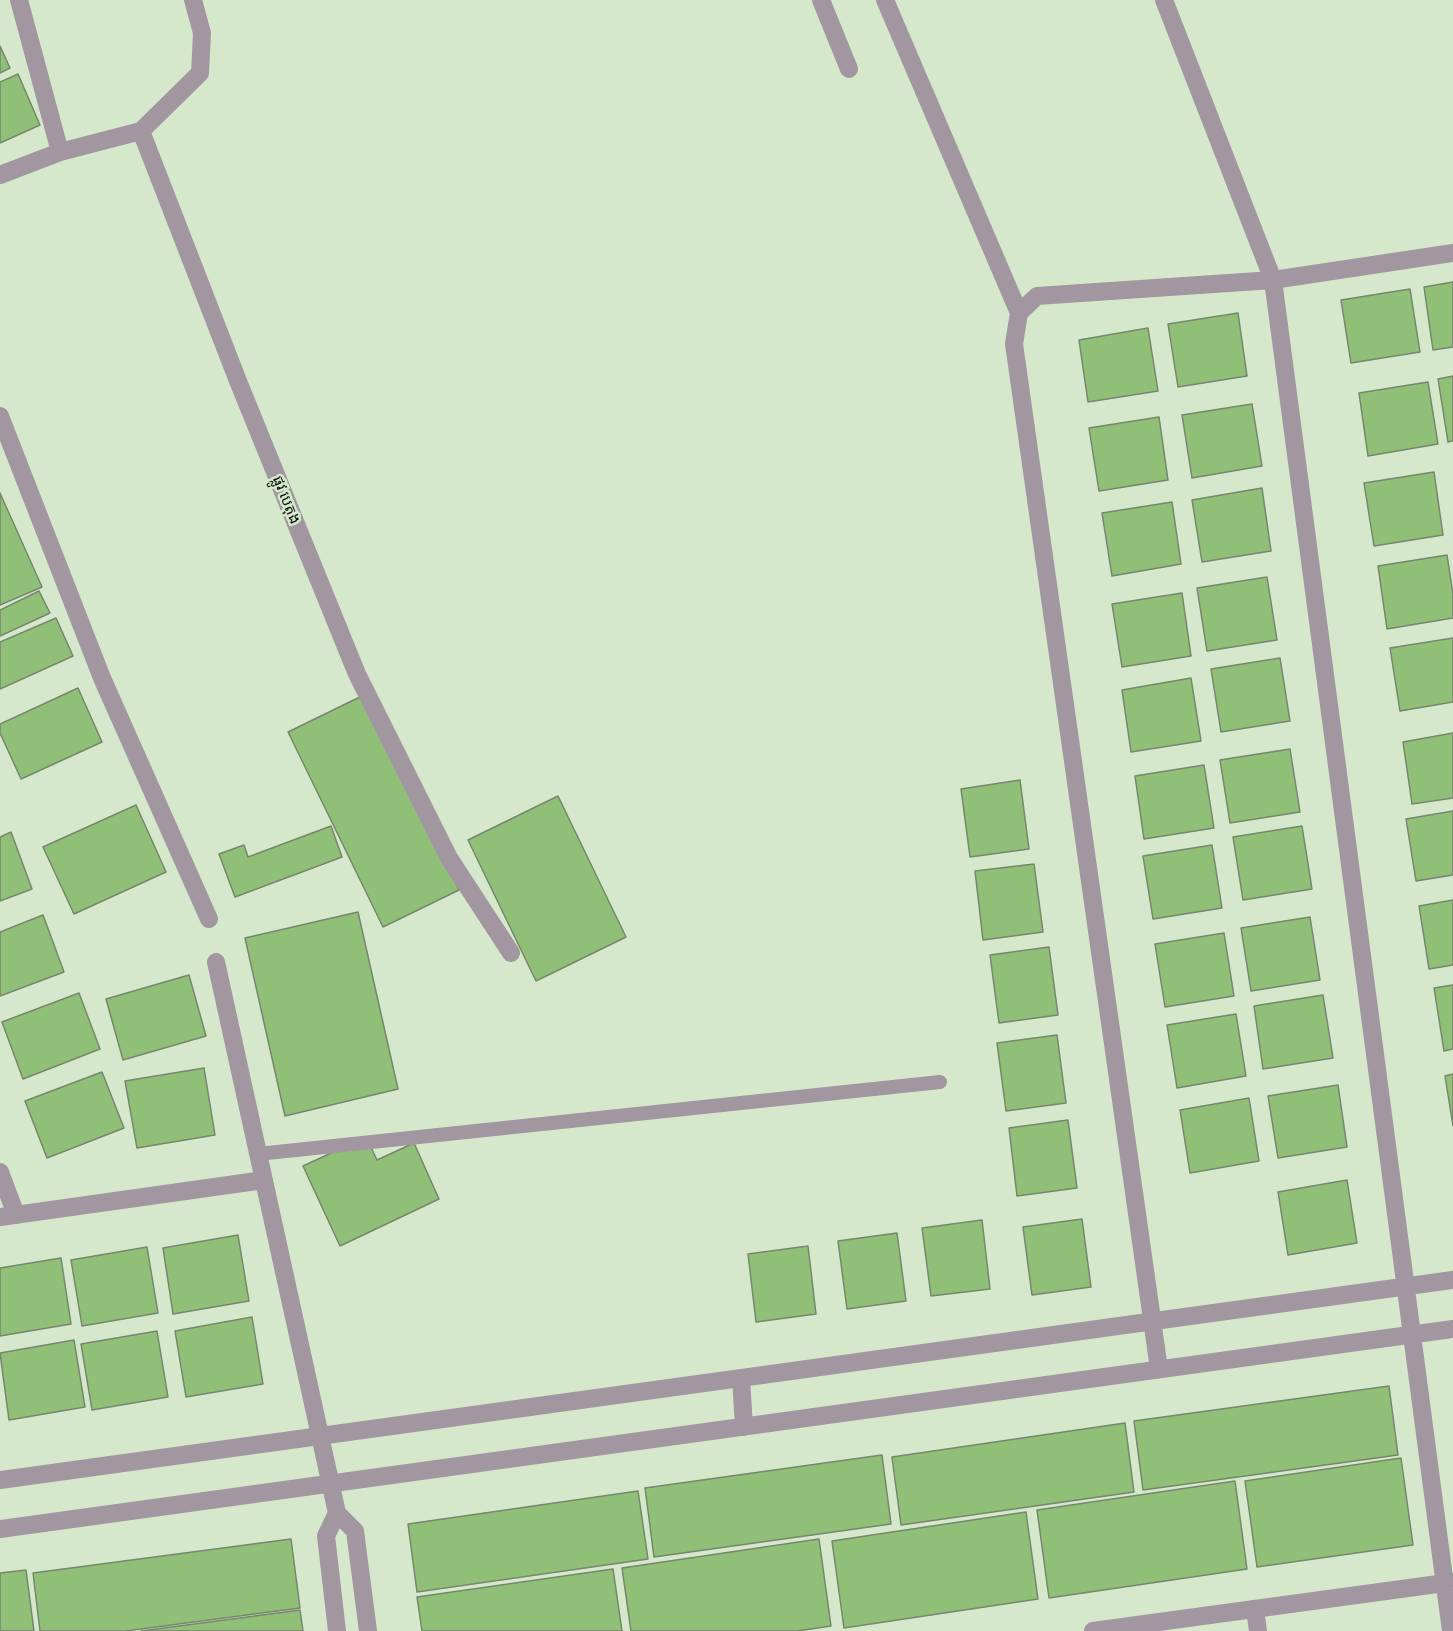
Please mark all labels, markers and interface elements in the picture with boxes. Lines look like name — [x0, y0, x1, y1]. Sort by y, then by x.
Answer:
street label: ផ្លូវ បេតុង — [268, 473, 304, 527]

